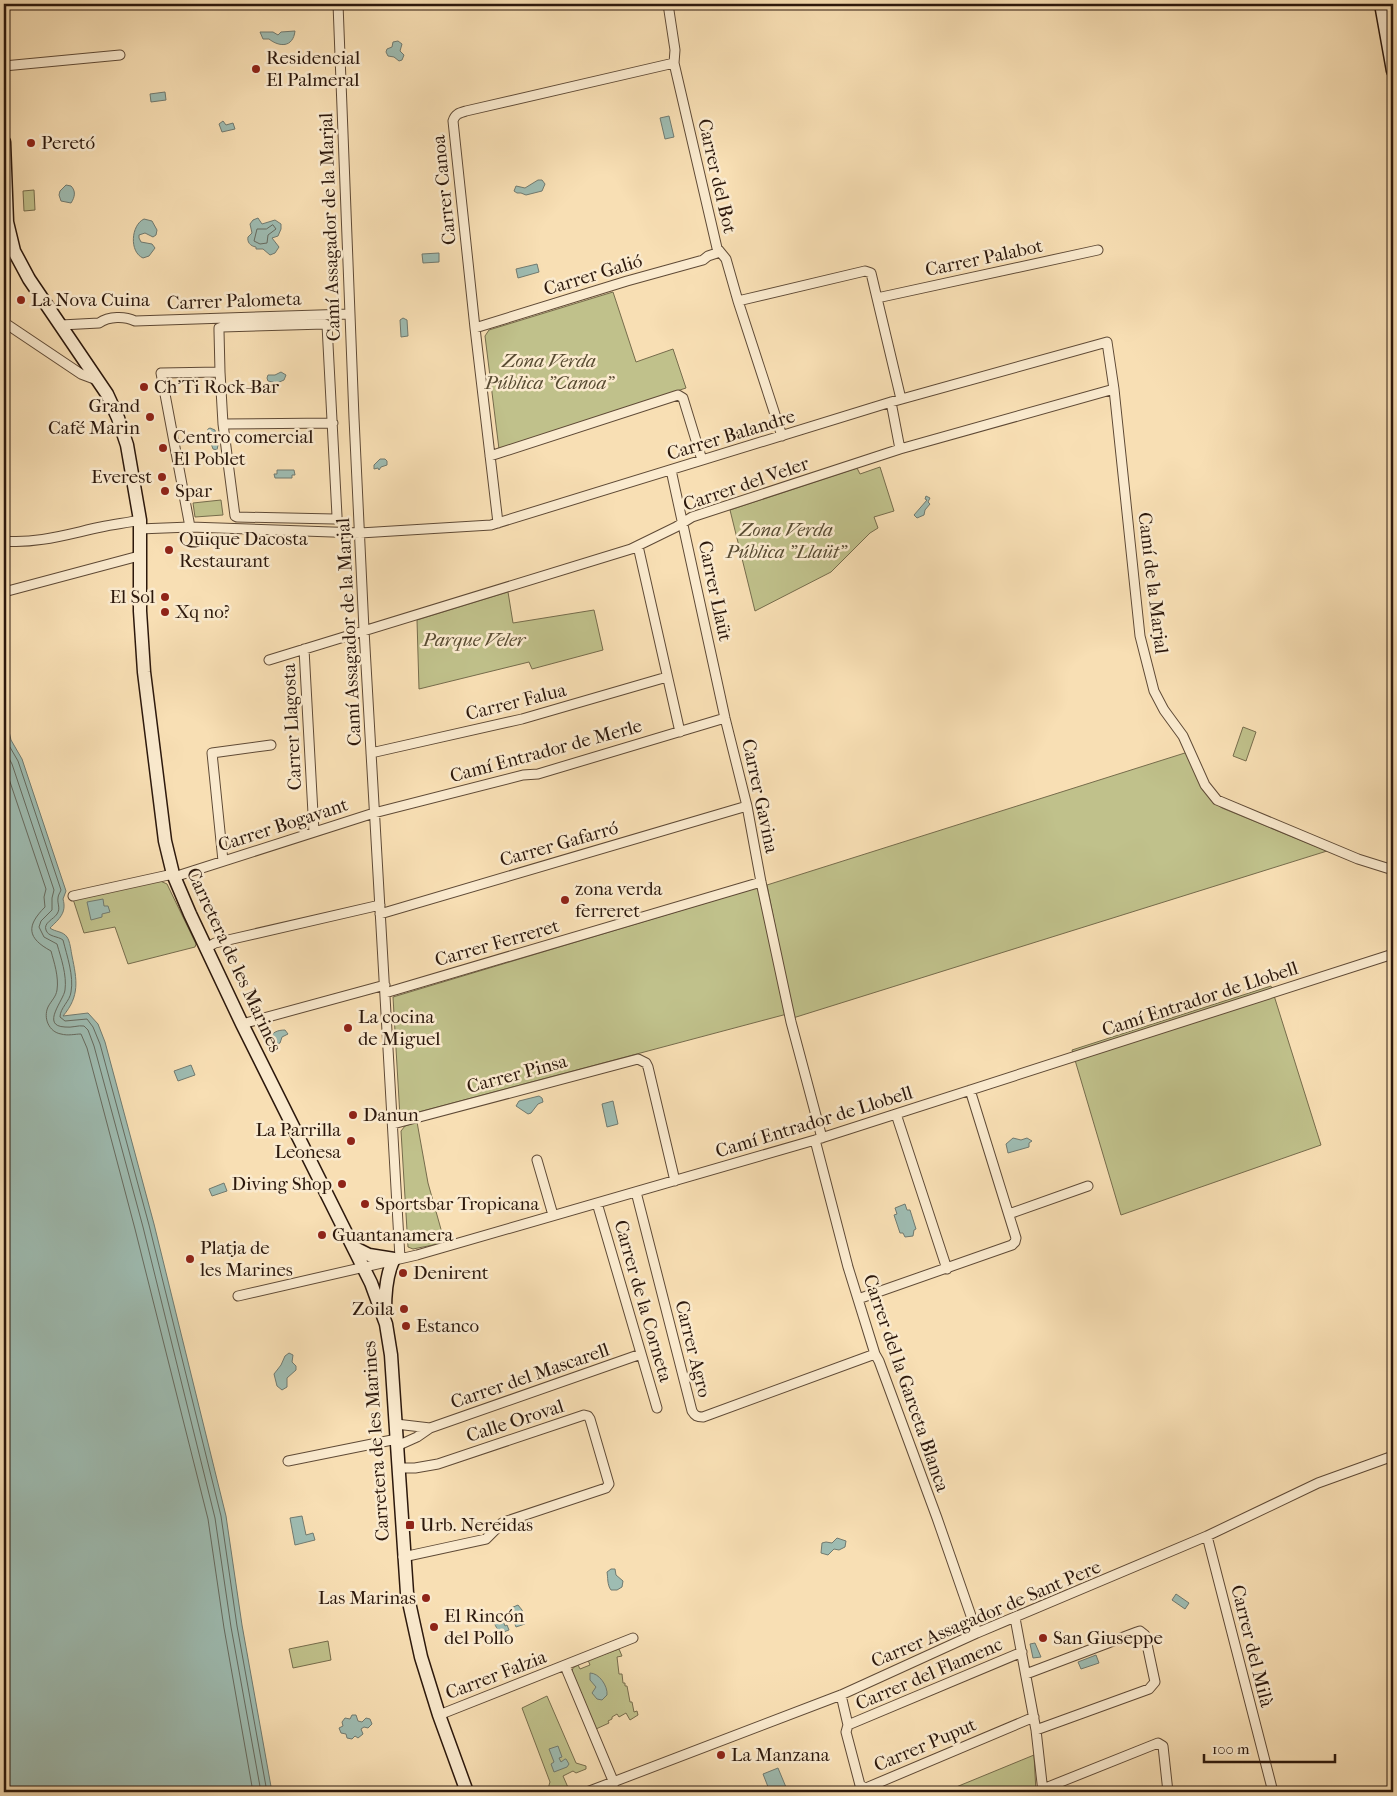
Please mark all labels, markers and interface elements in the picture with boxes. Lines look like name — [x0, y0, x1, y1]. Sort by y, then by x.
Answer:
place label: Residencial El Palmeral — [266, 47, 360, 91]
marker: Residencial El Palmeral — [250, 63, 262, 75]
street label: Camí Assagador de la Marjal — [315, 112, 345, 342]
street label: Carrer del Bot — [693, 117, 741, 236]
place label: Peretó — [41, 132, 96, 154]
street label: Carrer Canoa — [427, 134, 461, 246]
marker: Peretó — [25, 137, 37, 149]
street label: Carrer Palabot — [923, 235, 1045, 281]
street label: Carrer Galió — [541, 249, 645, 300]
street label: Carrer Palometa — [166, 288, 302, 314]
place label: La Nova Cuina — [31, 289, 150, 311]
marker: La Nova Cuina — [15, 294, 27, 306]
park label: Zona Verda Pública "Canoa" — [484, 350, 615, 394]
place label: Ch'Ti Rock-Bar — [154, 376, 280, 398]
marker: Ch'Ti Rock-Bar — [138, 381, 150, 393]
place label: Grand Café Marin — [48, 395, 141, 439]
street label: Carrer Balandre — [664, 405, 798, 465]
marker: Grand Café Marin — [144, 411, 156, 423]
place label: Centro comercial El Poblet — [173, 426, 314, 470]
marker: Centro comercial El Poblet — [157, 442, 169, 454]
street label: Carrer del Veler — [680, 452, 813, 516]
place label: Everest — [91, 466, 152, 488]
marker: Everest — [156, 471, 168, 483]
place label: Spar — [175, 480, 213, 502]
marker: Spar — [159, 485, 171, 497]
street label: Camí de la Marjal — [1133, 511, 1173, 655]
street label: Camí Assagador de la Marjal — [332, 517, 366, 747]
park label: Zona Verda Pública "Llaüt" — [725, 519, 848, 563]
place label: Quique Dacosta Restaurant — [179, 528, 308, 572]
street label: Carrer Llaüt — [694, 539, 736, 643]
marker: Quique Dacosta Restaurant — [163, 544, 175, 556]
place label: El Sol — [110, 586, 155, 608]
marker: El Sol — [159, 591, 171, 603]
place label: Xq no? — [175, 601, 230, 623]
marker: Xq no? — [159, 606, 171, 618]
park label: Parque Veler — [422, 629, 527, 651]
street label: Carrer Llagosta — [278, 663, 306, 791]
street label: Carrer Falua — [464, 679, 569, 725]
street label: Camí Entrador de Merle — [448, 715, 644, 787]
street label: Carrer Gavina — [737, 737, 783, 855]
street label: Carrer Bogavant — [215, 794, 351, 856]
street label: Carrer Gafarró — [497, 816, 621, 871]
street label: Carretera de les Marines — [182, 864, 286, 1056]
place label: zona verda ferreret — [575, 878, 663, 922]
marker: zona verda ferreret — [559, 894, 571, 906]
street label: Carrer Ferreret — [432, 915, 562, 971]
street label: Camí Entrador de Llobell — [1099, 957, 1301, 1041]
place label: La cocina de Miguel — [358, 1006, 440, 1050]
marker: La cocina de Miguel — [342, 1022, 354, 1034]
street label: Carrer Pinsa — [464, 1050, 570, 1098]
street label: Camí Entrador de Llobell — [713, 1082, 915, 1162]
place label: Danun — [363, 1104, 419, 1126]
marker: Danun — [347, 1109, 359, 1121]
place label: La Parrilla Leonesa — [255, 1119, 341, 1163]
marker: La Parrilla Leonesa — [345, 1135, 357, 1147]
place label: Diving Shop — [231, 1173, 332, 1195]
marker: Diving Shop — [336, 1178, 348, 1190]
place label: Sportsbar Tropicana — [375, 1193, 539, 1215]
marker: Sportsbar Tropicana — [359, 1198, 371, 1210]
street label: Carrer de la Corneta — [609, 1218, 677, 1385]
place label: Guantanamera — [332, 1224, 453, 1246]
marker: Guantanamera — [316, 1229, 328, 1241]
place label: Platja de les Marines — [199, 1237, 293, 1281]
marker: Platja de les Marines — [184, 1253, 196, 1265]
place label: Denirent — [413, 1262, 489, 1284]
marker: Denirent — [397, 1267, 409, 1279]
street label: Carrer del la Garceta Blanca — [858, 1271, 954, 1495]
place label: Zoila — [352, 1298, 394, 1320]
street label: Carrer Agro — [670, 1298, 716, 1400]
marker: Zoila — [398, 1303, 410, 1315]
place label: Estanco — [416, 1315, 479, 1337]
marker: Estanco — [400, 1320, 412, 1332]
street label: Carrer del Mascarell — [448, 1339, 612, 1413]
street label: Carretera de les Marines — [358, 1340, 394, 1542]
street label: Calle Oroval — [464, 1395, 566, 1447]
place label: Urb. Nereidas — [420, 1514, 533, 1536]
marker: Urb. Nereidas — [404, 1519, 416, 1531]
street label: Carrer Assagador de Sant Pere — [868, 1556, 1104, 1672]
street label: Carrer del Milà — [1226, 1583, 1278, 1710]
place label: Las Marinas — [318, 1587, 416, 1609]
marker: Las Marinas — [420, 1592, 432, 1604]
place label: El Rincón del Pollo — [444, 1605, 524, 1649]
marker: El Rincón del Pollo — [428, 1621, 440, 1633]
place label: San Giuseppe — [1053, 1627, 1163, 1649]
marker: San Giuseppe — [1037, 1632, 1049, 1644]
street label: Carrer del Flamenc — [852, 1633, 1006, 1715]
street label: Carrer Falzia — [443, 1646, 550, 1704]
street label: Carrer Puput — [871, 1713, 980, 1776]
scale bar — [1204, 1731, 1336, 1763]
text: 100 m — [1212, 1740, 1250, 1758]
place label: La Manzana — [731, 1744, 830, 1766]
marker: La Manzana — [715, 1749, 727, 1761]

